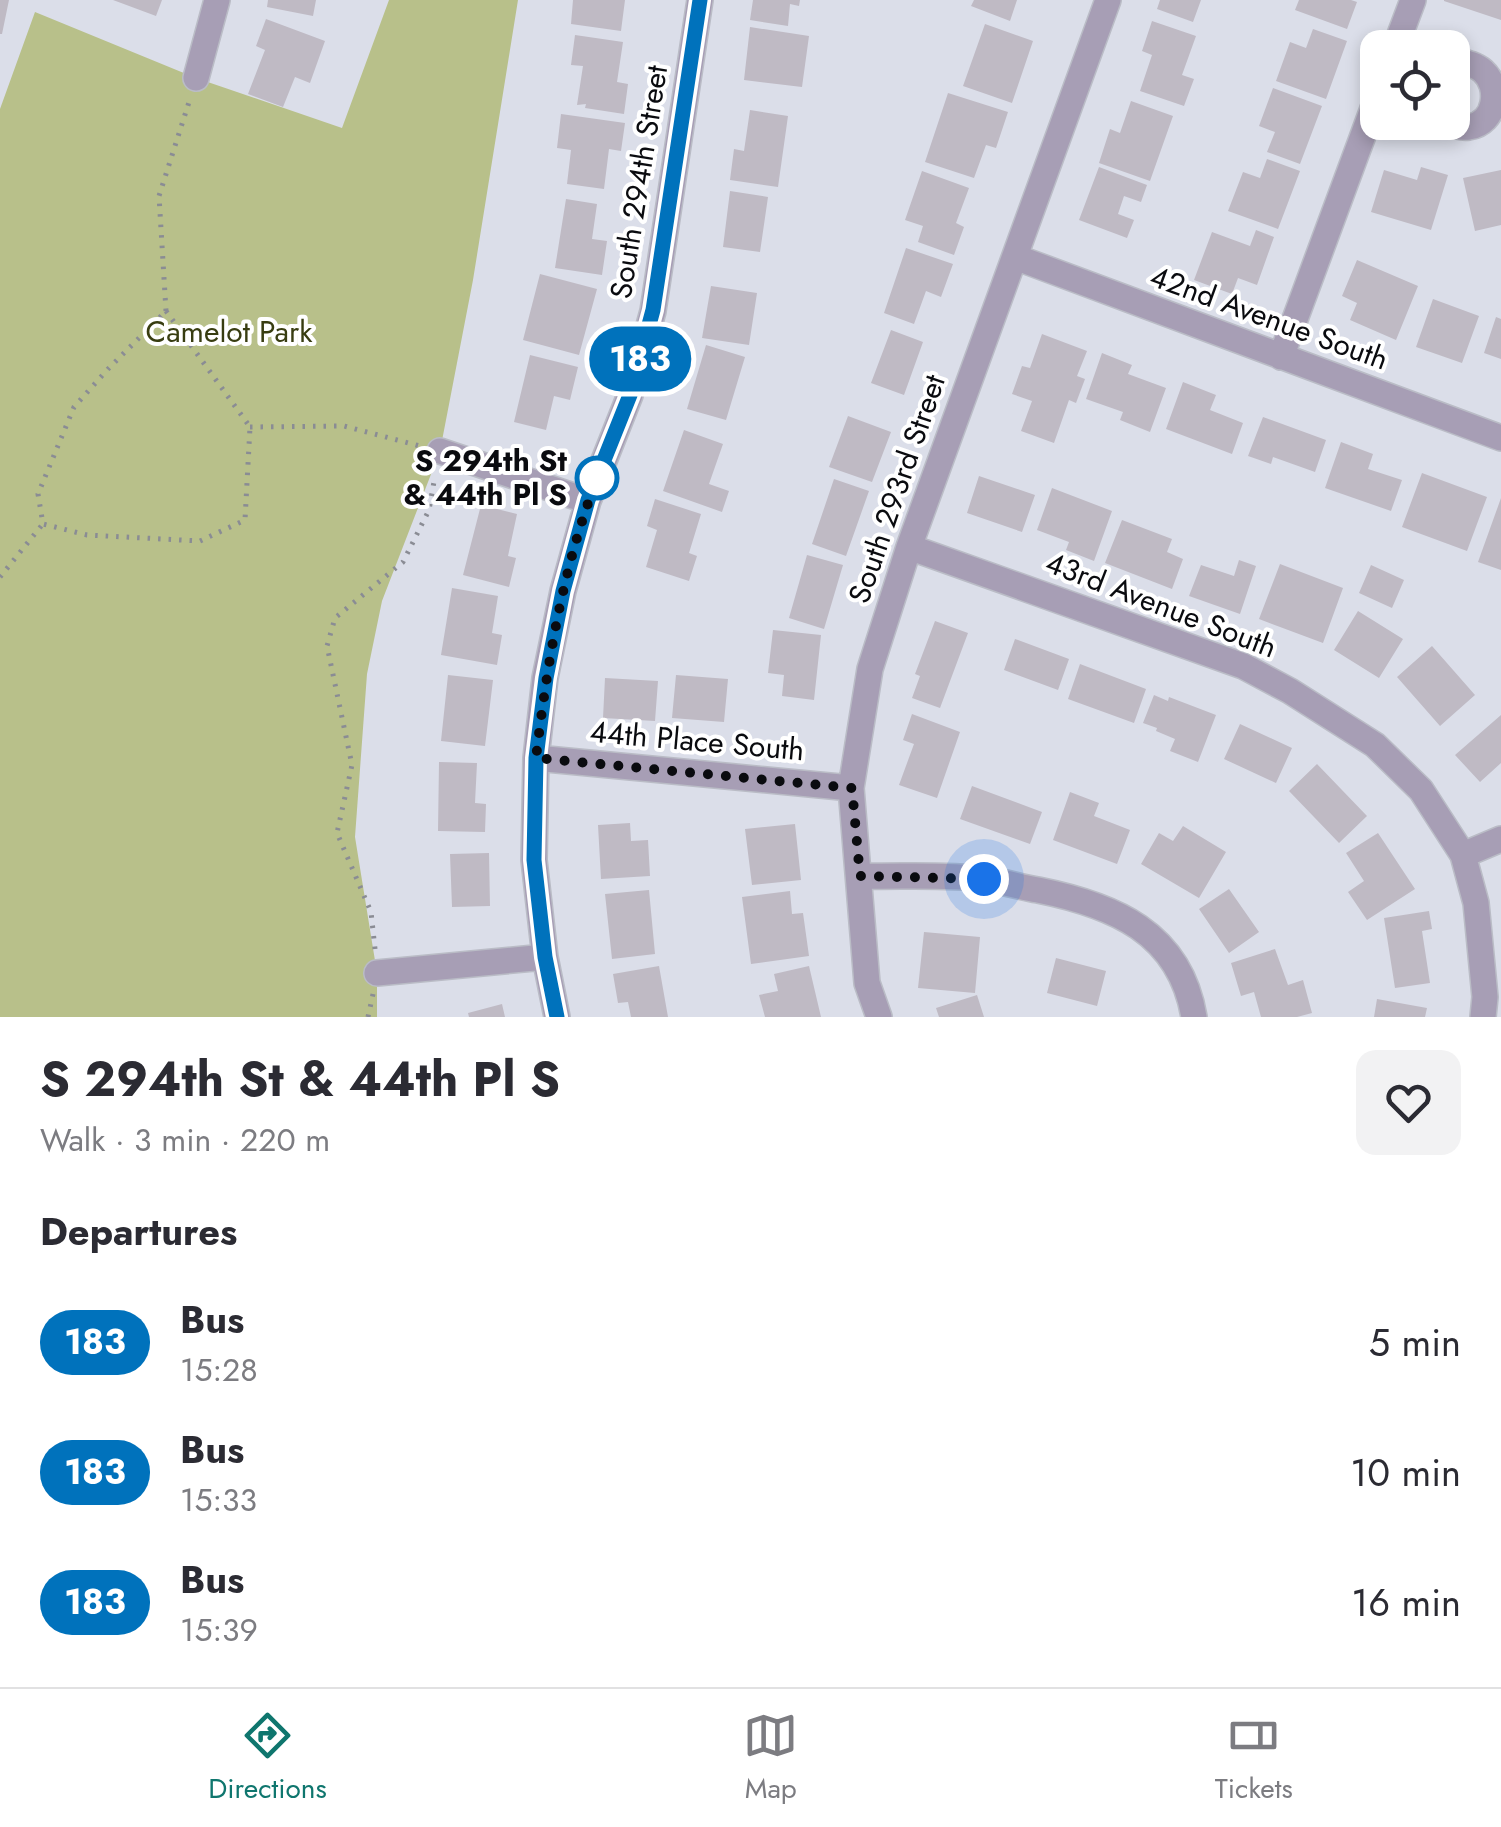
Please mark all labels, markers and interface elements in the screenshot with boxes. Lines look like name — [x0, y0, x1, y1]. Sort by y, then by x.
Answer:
map controls — [1360, 30, 1470, 140]
button: locate — [1360, 30, 1470, 140]
street label: South 294th Street — [599, 61, 678, 302]
street label: 42nd Avenue South — [1144, 255, 1394, 381]
park label: Camelot Park — [146, 310, 313, 353]
line badge: 183 — [582, 326, 698, 392]
text: 183 — [609, 334, 671, 384]
street label: South 293rd Street — [837, 368, 956, 609]
place label: S 294th St & 44th Pl S — [403, 439, 567, 516]
marker: S 294th St & 44th Pl S — [576, 457, 618, 499]
street label: 43rd Avenue South — [1039, 541, 1283, 668]
street label: 44th Place South — [588, 710, 806, 771]
your location — [959, 854, 1009, 904]
text: S 294th St & 44th Pl S — [40, 1045, 560, 1114]
button: heart — [1356, 1050, 1461, 1155]
text: Walk · 3 min · 220 m — [40, 1117, 330, 1163]
text: Departures — [40, 1204, 237, 1259]
text: Bus — [180, 1292, 244, 1347]
text: 5 min — [1369, 1315, 1461, 1370]
text: 183 — [64, 1317, 126, 1367]
text: 15:28 — [180, 1347, 258, 1393]
text: Bus — [180, 1422, 244, 1477]
text: 10 min — [1350, 1445, 1461, 1500]
text: 183 — [64, 1447, 126, 1497]
text: 15:33 — [180, 1477, 257, 1523]
text: Bus — [180, 1552, 244, 1607]
text: 16 min — [1351, 1575, 1461, 1630]
text: 183 — [64, 1577, 126, 1627]
text: 15:39 — [180, 1607, 258, 1653]
tab: Directions — [208, 1708, 327, 1809]
tab: Map — [743, 1708, 798, 1809]
tab: Tickets — [1215, 1708, 1293, 1809]

